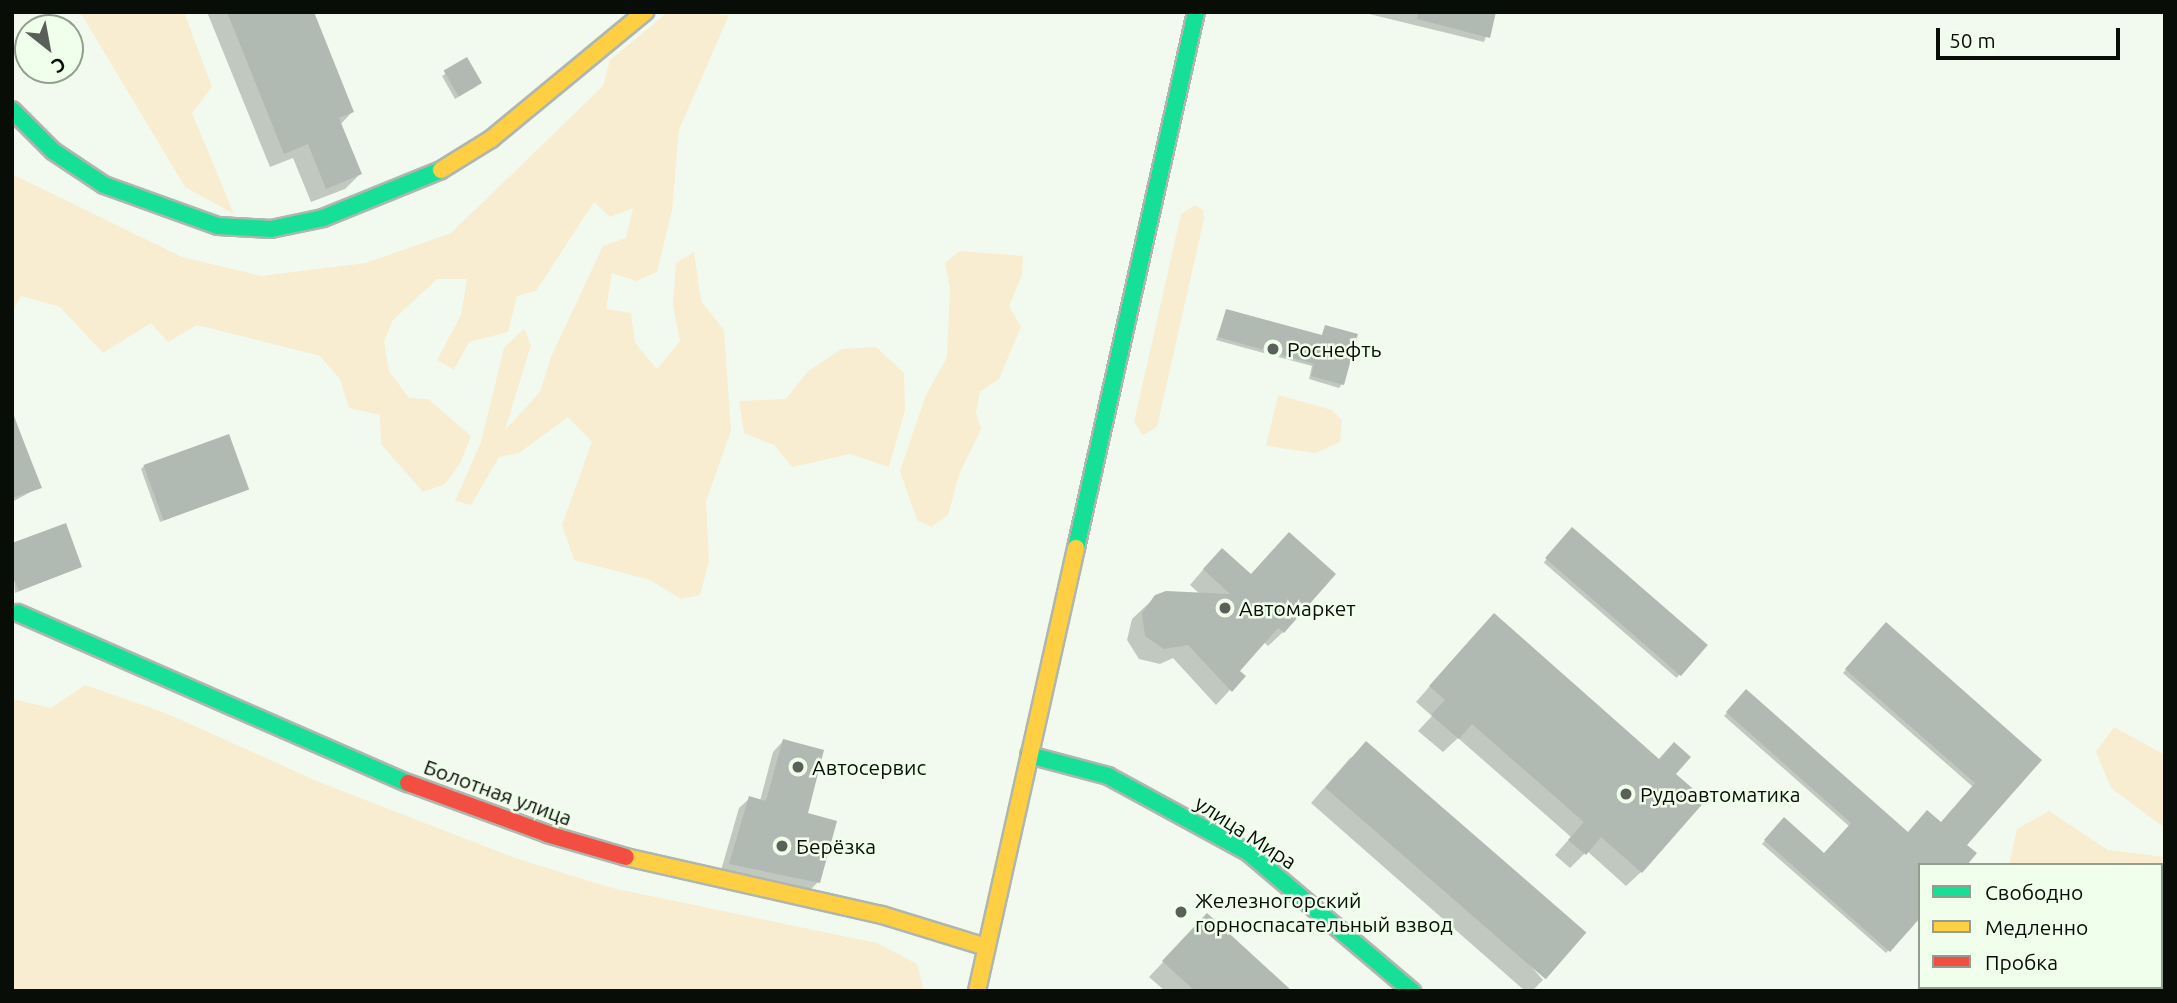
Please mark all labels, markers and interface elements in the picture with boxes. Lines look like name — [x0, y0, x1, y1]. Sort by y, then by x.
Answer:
north arrow — [14, 14, 84, 84]
scale bar — [1939, 14, 2123, 58]
text: 50 m — [1949, 28, 1996, 52]
text: С — [48, 53, 70, 78]
place label: Роснефть — [1287, 336, 1381, 362]
marker: Роснефть — [1265, 341, 1281, 357]
place label: Автомаркет — [1239, 595, 1356, 621]
marker: Автомаркет — [1217, 600, 1233, 616]
street label: Болотная улица — [421, 754, 575, 830]
place label: Автосервис — [812, 754, 926, 780]
marker: Автосервис — [790, 759, 806, 775]
place label: Рудоавтоматика — [1640, 781, 1801, 807]
marker: Рудоавтоматика — [1618, 786, 1634, 802]
street label: улица Мира — [1190, 790, 1302, 874]
place label: Берёзка — [796, 833, 876, 859]
marker: Берёзка — [774, 838, 790, 854]
legend — [1918, 863, 2163, 989]
text: Свободно — [1985, 880, 2083, 904]
place label: Железногорский горноспасательный взвод — [1195, 887, 1453, 937]
marker: Железногорский горноспасательный взвод — [1173, 904, 1189, 920]
text: Медленно — [1985, 915, 2088, 939]
text: Пробка — [1985, 950, 2058, 974]

